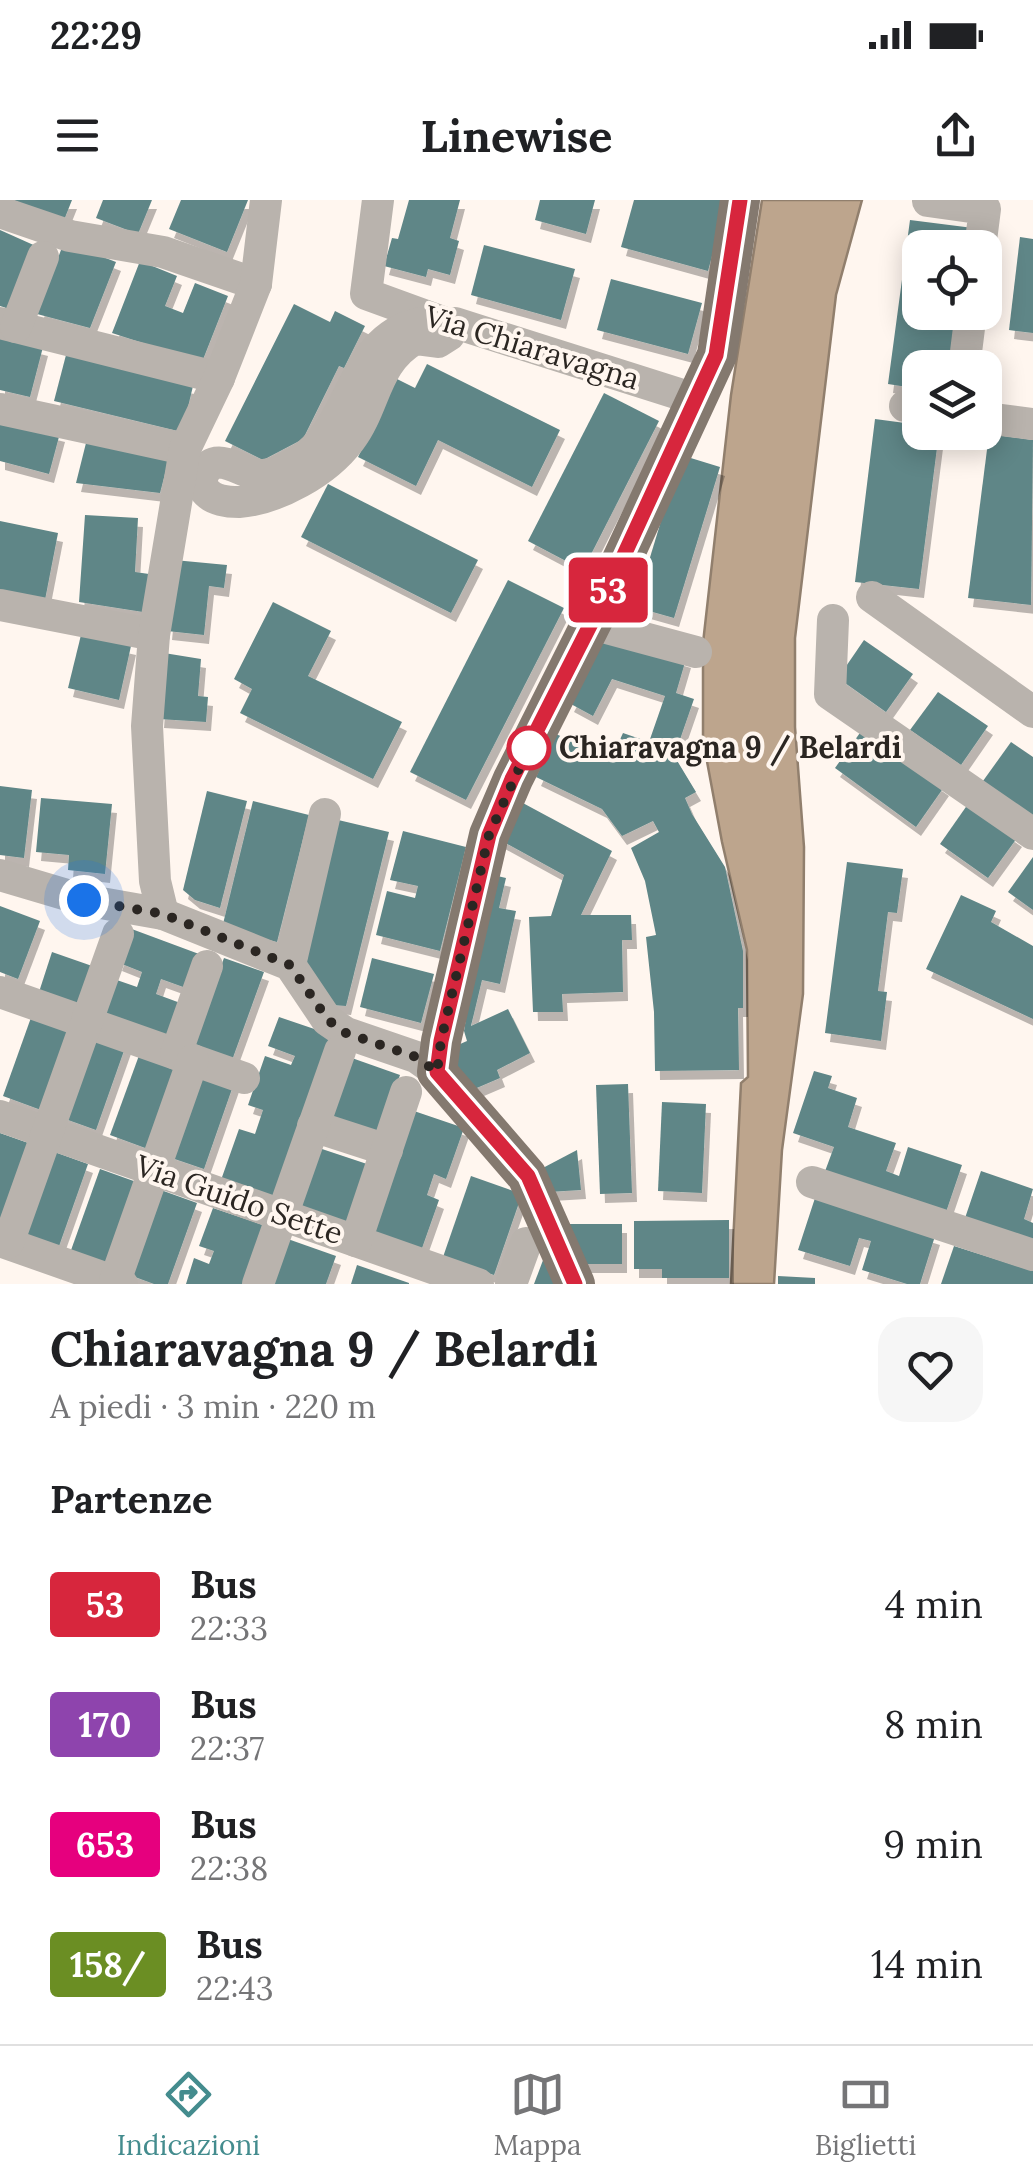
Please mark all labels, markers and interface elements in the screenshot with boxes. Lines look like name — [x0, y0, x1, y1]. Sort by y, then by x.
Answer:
text: 22:29 — [50, 11, 142, 59]
text: Linewise — [420, 107, 613, 164]
icon: menu — [50, 108, 105, 163]
icon: share — [928, 108, 983, 163]
map controls — [902, 230, 1002, 450]
button: locate — [902, 230, 1002, 330]
street label: Via Chiaravagna — [419, 296, 644, 399]
button: layers — [902, 350, 1002, 450]
line badge: 53 — [563, 558, 653, 622]
text: 53 — [589, 568, 627, 613]
marker: Chiaravagna 9 / Belardi — [508, 727, 550, 769]
place label: Chiaravagna 9 / Belardi — [559, 728, 902, 767]
your location — [59, 875, 109, 925]
street label: Via Guido Sette — [130, 1146, 348, 1252]
button: heart — [878, 1317, 983, 1422]
text: Chiaravagna 9 / Belardi — [50, 1318, 598, 1379]
text: A piedi · 3 min · 220 m — [50, 1386, 376, 1427]
text: Partenze — [50, 1475, 212, 1523]
text: Bus — [190, 1560, 257, 1608]
text: 4 min — [885, 1580, 983, 1628]
text: 53 — [86, 1582, 124, 1627]
text: 22:33 — [190, 1608, 268, 1649]
text: Bus — [190, 1680, 257, 1728]
text: 8 min — [884, 1700, 983, 1748]
text: 170 — [79, 1702, 131, 1747]
text: 22:37 — [190, 1728, 264, 1769]
text: Bus — [190, 1800, 257, 1848]
text: 9 min — [883, 1820, 983, 1868]
text: 653 — [76, 1822, 134, 1867]
text: 22:38 — [190, 1848, 268, 1889]
text: Bus — [196, 1920, 263, 1968]
text: 14 min — [871, 1940, 983, 1988]
text: 158/ — [70, 1942, 146, 1987]
text: 22:43 — [196, 1968, 274, 2009]
tab: Indicazioni — [117, 2067, 260, 2163]
tab: Mappa — [493, 2067, 582, 2163]
tab: Biglietti — [815, 2067, 916, 2163]

